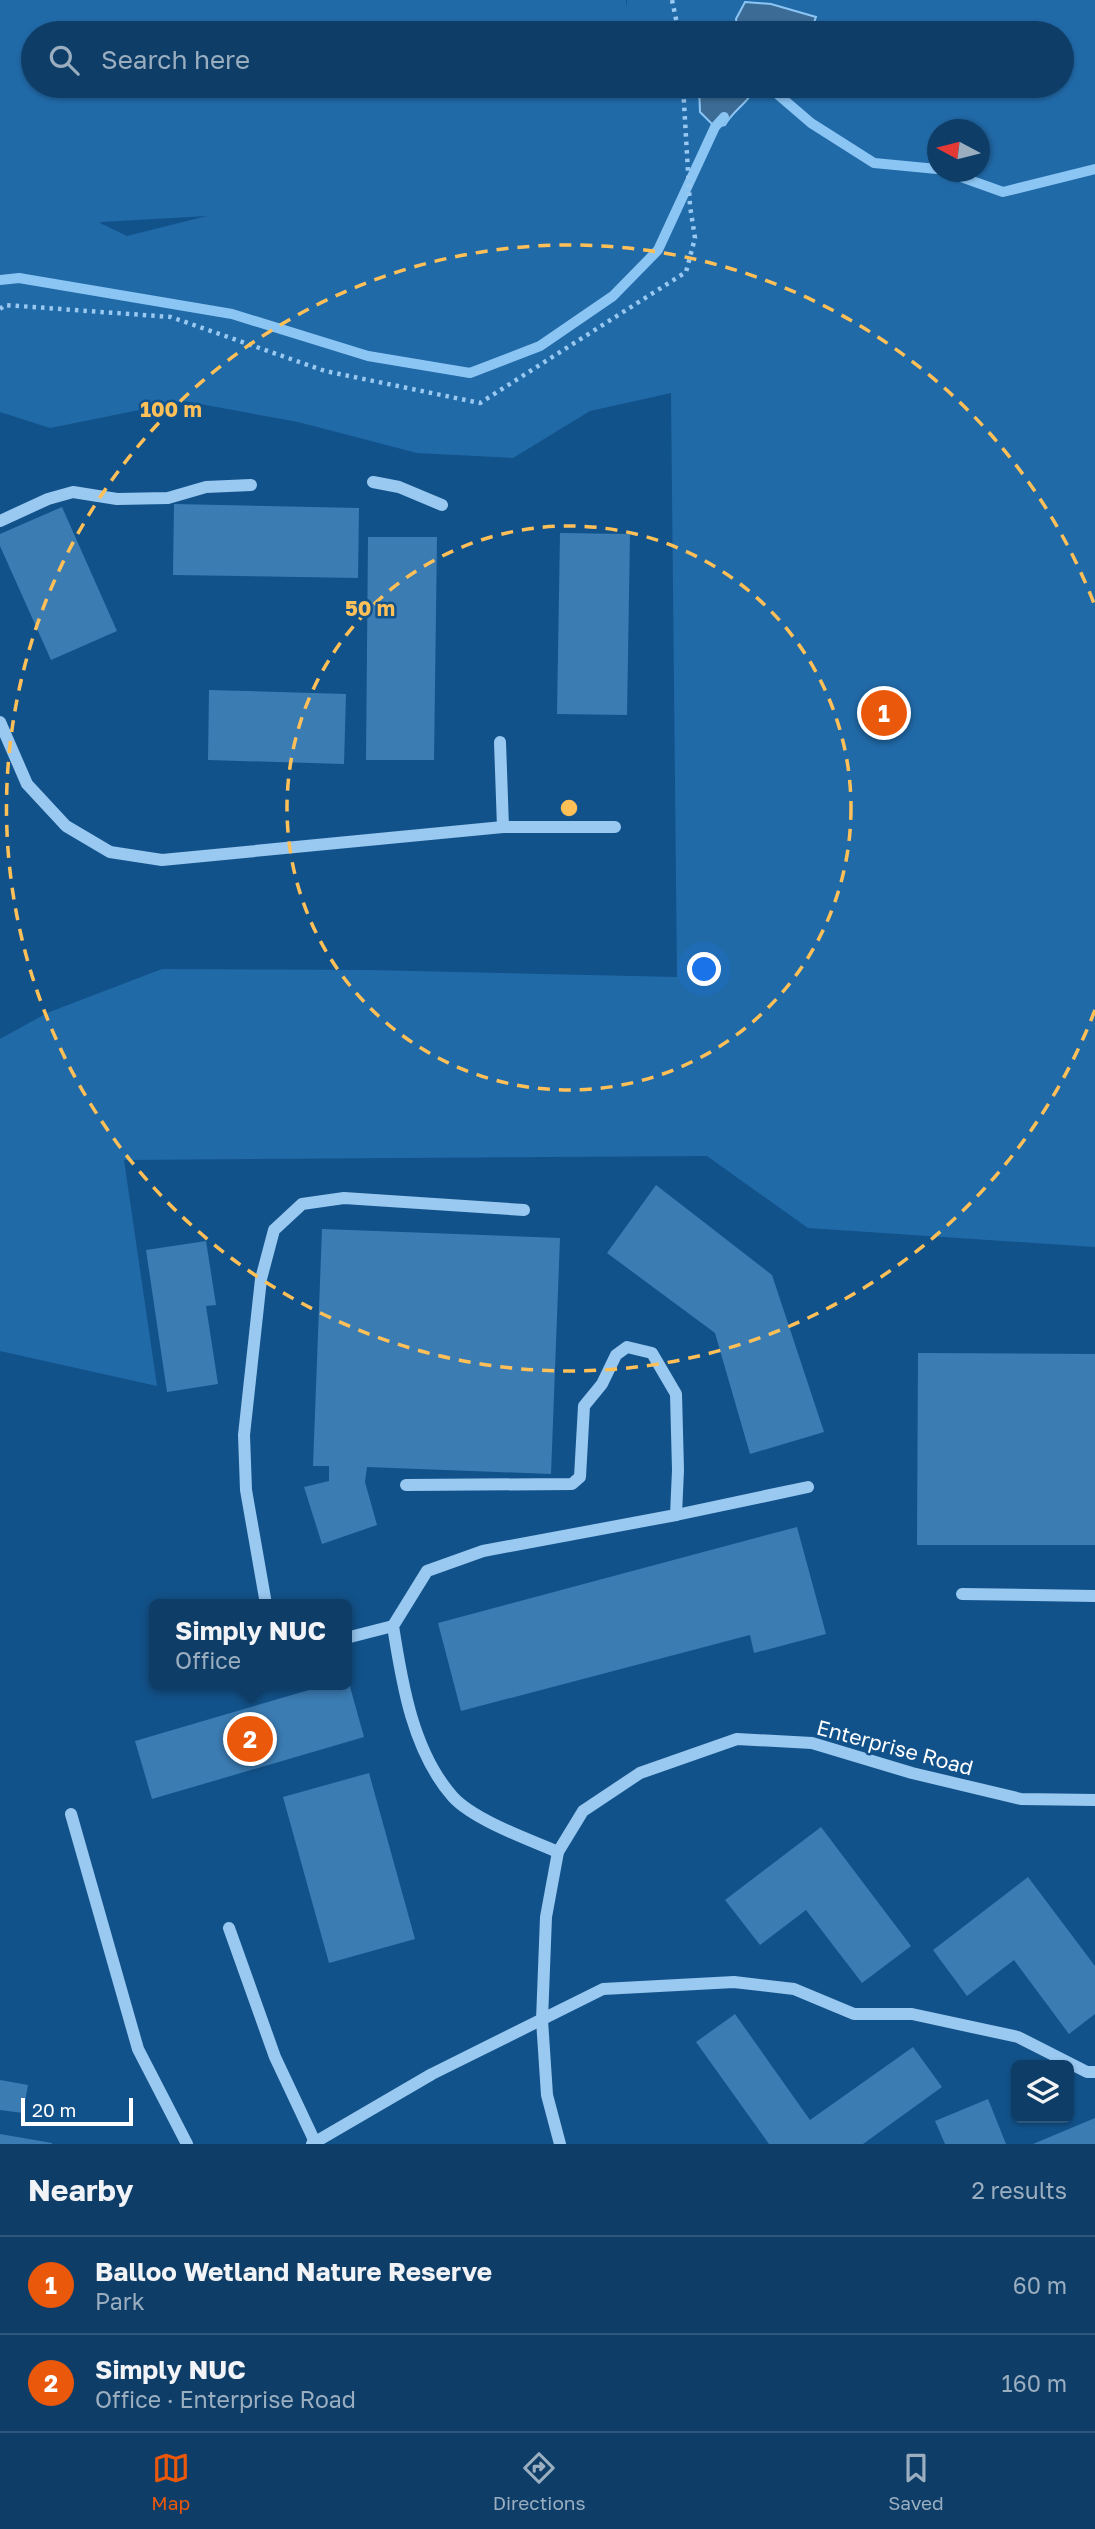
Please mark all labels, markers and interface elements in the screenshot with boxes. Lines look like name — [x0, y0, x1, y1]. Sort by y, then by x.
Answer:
search box — [21, 21, 1074, 98]
icon: search — [45, 41, 83, 79]
text: Search here — [101, 44, 250, 75]
north arrow — [927, 119, 990, 182]
text: 100 m — [140, 396, 202, 422]
text: 50 m — [345, 595, 395, 621]
pin: 1 — [861, 687, 907, 739]
centre of rings — [557, 796, 581, 820]
your location — [687, 952, 721, 986]
popup — [149, 1599, 352, 1690]
text: Simply NUC — [175, 1615, 326, 1646]
text: Office — [175, 1646, 241, 1674]
pin: 2 — [227, 1713, 273, 1765]
street label: Enterprise Road — [814, 1714, 976, 1780]
map controls — [1011, 2060, 1074, 2123]
button: layers — [1011, 2060, 1074, 2123]
scale bar — [21, 2095, 133, 2127]
text: 20 m — [32, 2098, 76, 2121]
text: Nearby — [28, 2172, 133, 2208]
text: 2 results — [971, 2176, 1067, 2204]
text: Balloo Wetland Nature Reserve — [95, 2256, 492, 2287]
text: 1 — [45, 2271, 57, 2299]
text: 60 m — [1013, 2271, 1067, 2299]
text: Park — [95, 2287, 145, 2315]
text: Simply NUC — [95, 2354, 246, 2385]
text: 2 — [44, 2369, 58, 2397]
text: 160 m — [1002, 2369, 1067, 2397]
text: Office · Enterprise Road — [95, 2385, 356, 2413]
tab: Map — [151, 2449, 190, 2514]
tab: Directions — [493, 2449, 586, 2514]
tab: Saved — [888, 2449, 944, 2514]

